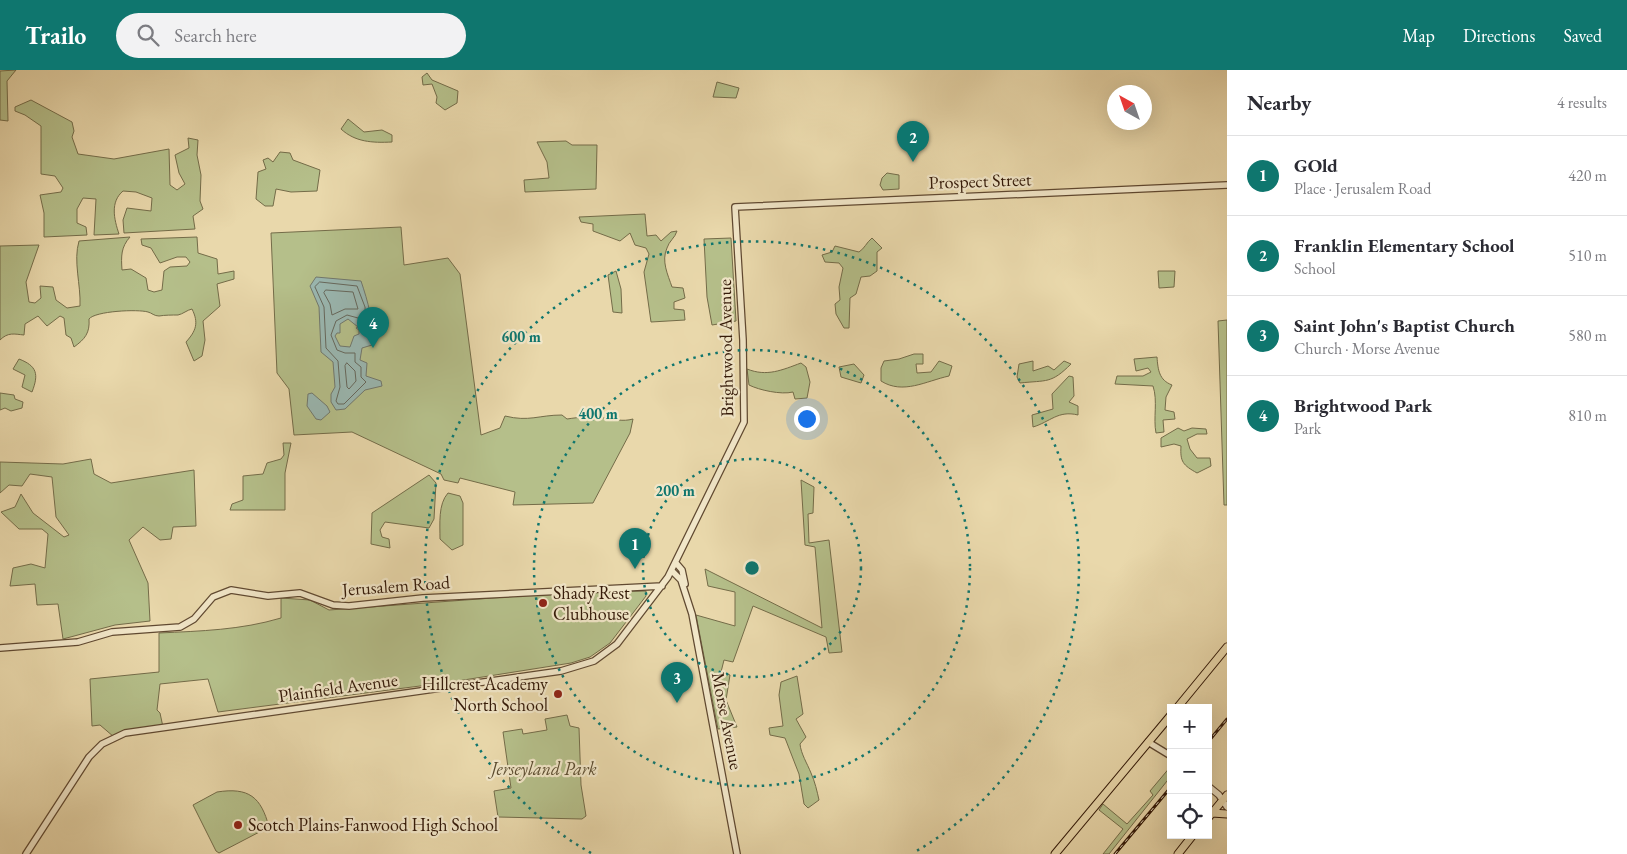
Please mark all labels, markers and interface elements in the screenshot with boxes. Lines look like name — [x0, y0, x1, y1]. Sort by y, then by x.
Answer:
search box — [116, 13, 466, 58]
text: Trailo — [25, 20, 86, 51]
icon: search — [134, 21, 162, 49]
text: Search here — [174, 23, 257, 48]
text: Map — [1403, 24, 1435, 47]
text: Directions — [1463, 24, 1535, 47]
text: Saved — [1563, 24, 1602, 47]
north arrow — [1107, 85, 1152, 130]
text: Nearby — [1247, 89, 1311, 116]
text: 4 results — [1557, 92, 1607, 113]
pin: 2 — [897, 121, 929, 162]
text: GOld — [1294, 153, 1338, 178]
text: 1 — [1259, 165, 1267, 186]
text: 420 m — [1568, 165, 1607, 186]
street label: Prospect Street — [928, 167, 1032, 194]
text: Place · Jerusalem Road — [1294, 178, 1431, 199]
text: Franklin Elementary School — [1294, 233, 1514, 258]
text: 2 — [1259, 245, 1267, 266]
text: 510 m — [1568, 245, 1607, 266]
text: School — [1294, 258, 1336, 279]
street label: Brightwood Avenue — [713, 279, 738, 417]
pin: 4 — [357, 307, 389, 348]
text: Saint John's Baptist Church — [1294, 313, 1515, 338]
text: 3 — [1259, 325, 1267, 346]
text: 580 m — [1568, 325, 1607, 346]
text: 600 m — [501, 327, 541, 346]
text: Church · Morse Avenue — [1294, 338, 1440, 359]
text: Brightwood Park — [1294, 393, 1432, 418]
text: 400 m — [578, 404, 618, 423]
text: 4 — [1259, 405, 1267, 426]
text: 810 m — [1568, 405, 1607, 426]
your location — [794, 406, 820, 432]
text: Park — [1294, 418, 1321, 439]
text: 200 m — [655, 481, 695, 500]
pin: 1 — [619, 528, 651, 569]
centre of rings — [743, 559, 761, 577]
street label: Jerusalem Road — [339, 570, 452, 601]
place label: Shady Rest Clubhouse — [553, 581, 630, 625]
marker: Shady Rest Clubhouse — [537, 597, 549, 609]
pin: 3 — [661, 662, 693, 703]
street label: Plainfield Avenue — [277, 668, 399, 707]
street label: Morse Avenue — [707, 670, 748, 772]
place label: Hillcrest Academy North School — [421, 672, 548, 716]
marker: Hillcrest Academy North School — [552, 688, 564, 700]
map controls — [1167, 704, 1212, 839]
button: + — [1167, 704, 1212, 749]
button: − — [1167, 749, 1212, 794]
park label: Jerseyland Park — [487, 757, 597, 781]
button: locate — [1167, 794, 1212, 839]
place label: Scotch Plains-Fanwood High School — [248, 813, 498, 836]
marker: Scotch Plains-Fanwood High School — [232, 819, 244, 831]

